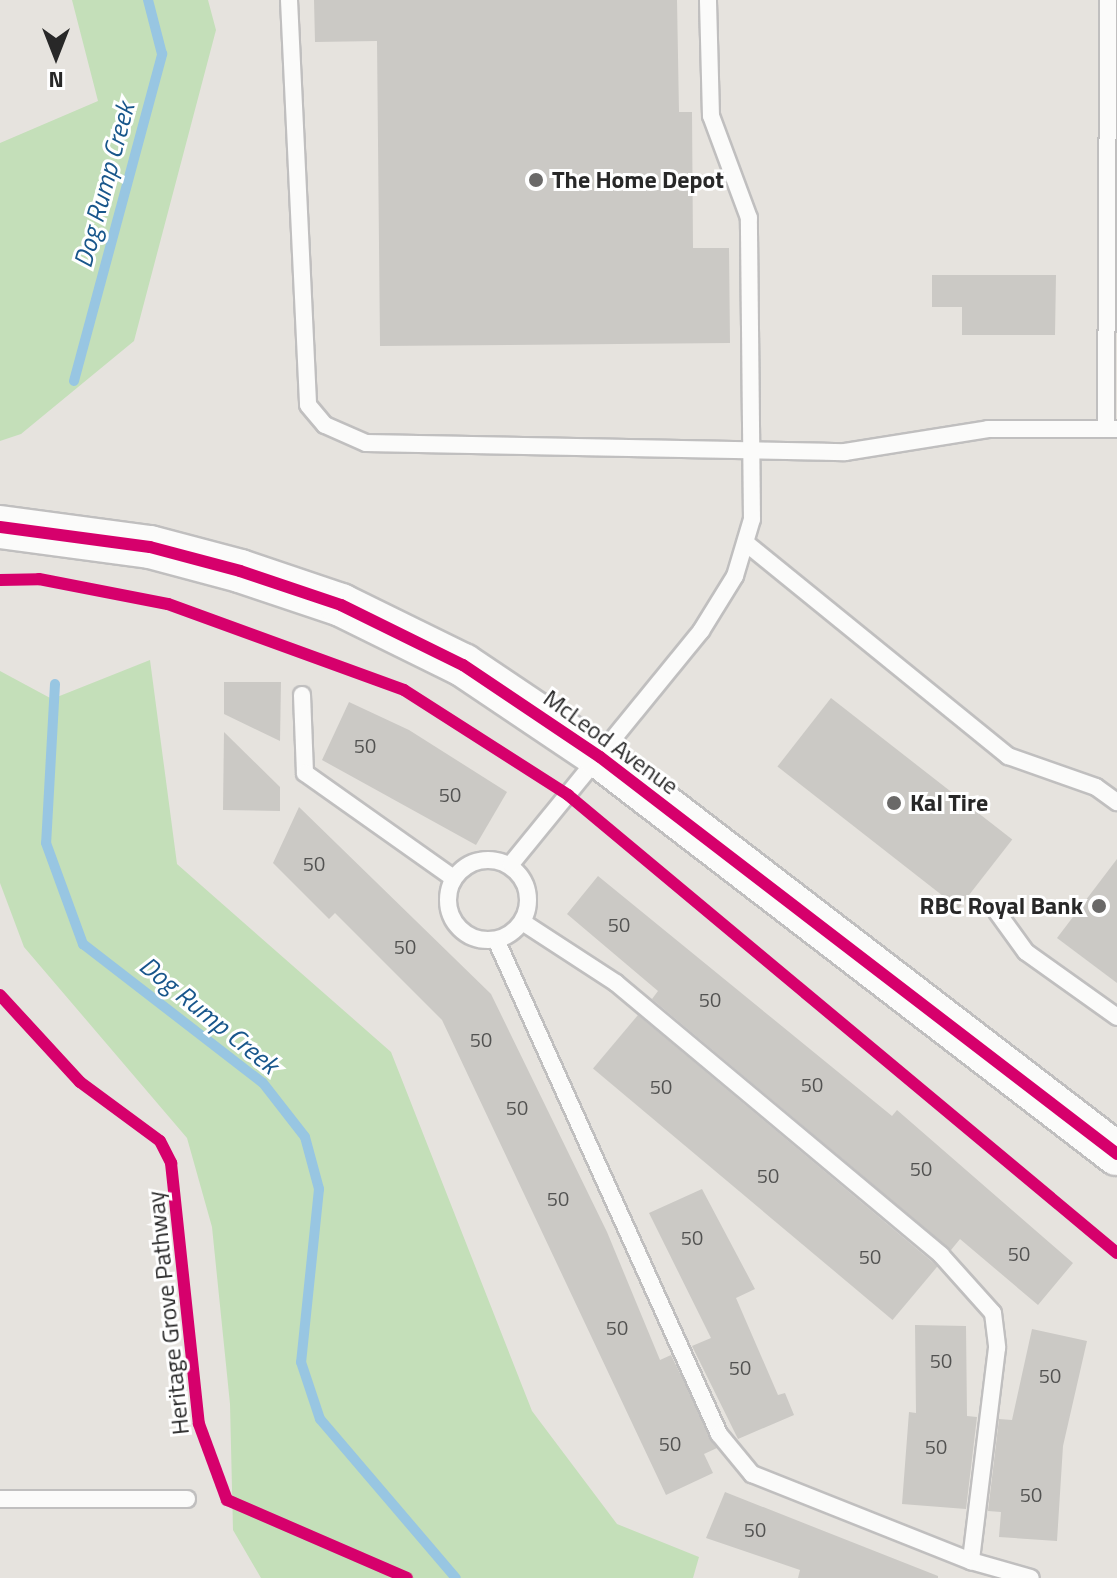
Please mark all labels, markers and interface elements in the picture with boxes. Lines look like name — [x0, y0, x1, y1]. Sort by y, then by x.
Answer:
north arrow — [16, 16, 96, 96]
text: N — [48, 63, 64, 97]
water label: Dog Rump Creek — [67, 99, 141, 271]
place label: The Home Depot — [552, 166, 724, 194]
marker: The Home Depot — [527, 171, 545, 189]
street label: McLeod Avenue — [538, 683, 684, 801]
house number: 50 — [354, 733, 376, 757]
house number: 50 — [439, 782, 461, 806]
place label: Kal Tire — [910, 789, 988, 817]
marker: Kal Tire — [885, 794, 903, 812]
house number: 50 — [303, 851, 325, 875]
place label: RBC Royal Bank — [920, 892, 1083, 920]
marker: RBC Royal Bank — [1090, 897, 1108, 915]
house number: 50 — [608, 912, 630, 936]
house number: 50 — [394, 934, 416, 958]
water label: Dog Rump Creek — [133, 950, 285, 1080]
house number: 50 — [699, 987, 721, 1011]
house number: 50 — [470, 1027, 492, 1051]
house number: 50 — [801, 1072, 823, 1096]
house number: 50 — [650, 1074, 672, 1098]
house number: 50 — [506, 1095, 528, 1119]
house number: 50 — [910, 1156, 932, 1180]
house number: 50 — [757, 1163, 779, 1187]
house number: 50 — [547, 1186, 569, 1210]
street label: Heritage Grove Pathway — [141, 1190, 195, 1436]
house number: 50 — [681, 1225, 703, 1249]
house number: 50 — [1008, 1241, 1030, 1265]
house number: 50 — [859, 1244, 881, 1268]
house number: 50 — [606, 1315, 628, 1339]
house number: 50 — [930, 1348, 952, 1372]
house number: 50 — [729, 1355, 751, 1379]
house number: 50 — [1039, 1363, 1061, 1387]
house number: 50 — [659, 1431, 681, 1455]
house number: 50 — [925, 1434, 947, 1458]
house number: 50 — [1020, 1482, 1042, 1506]
house number: 50 — [744, 1517, 766, 1541]

